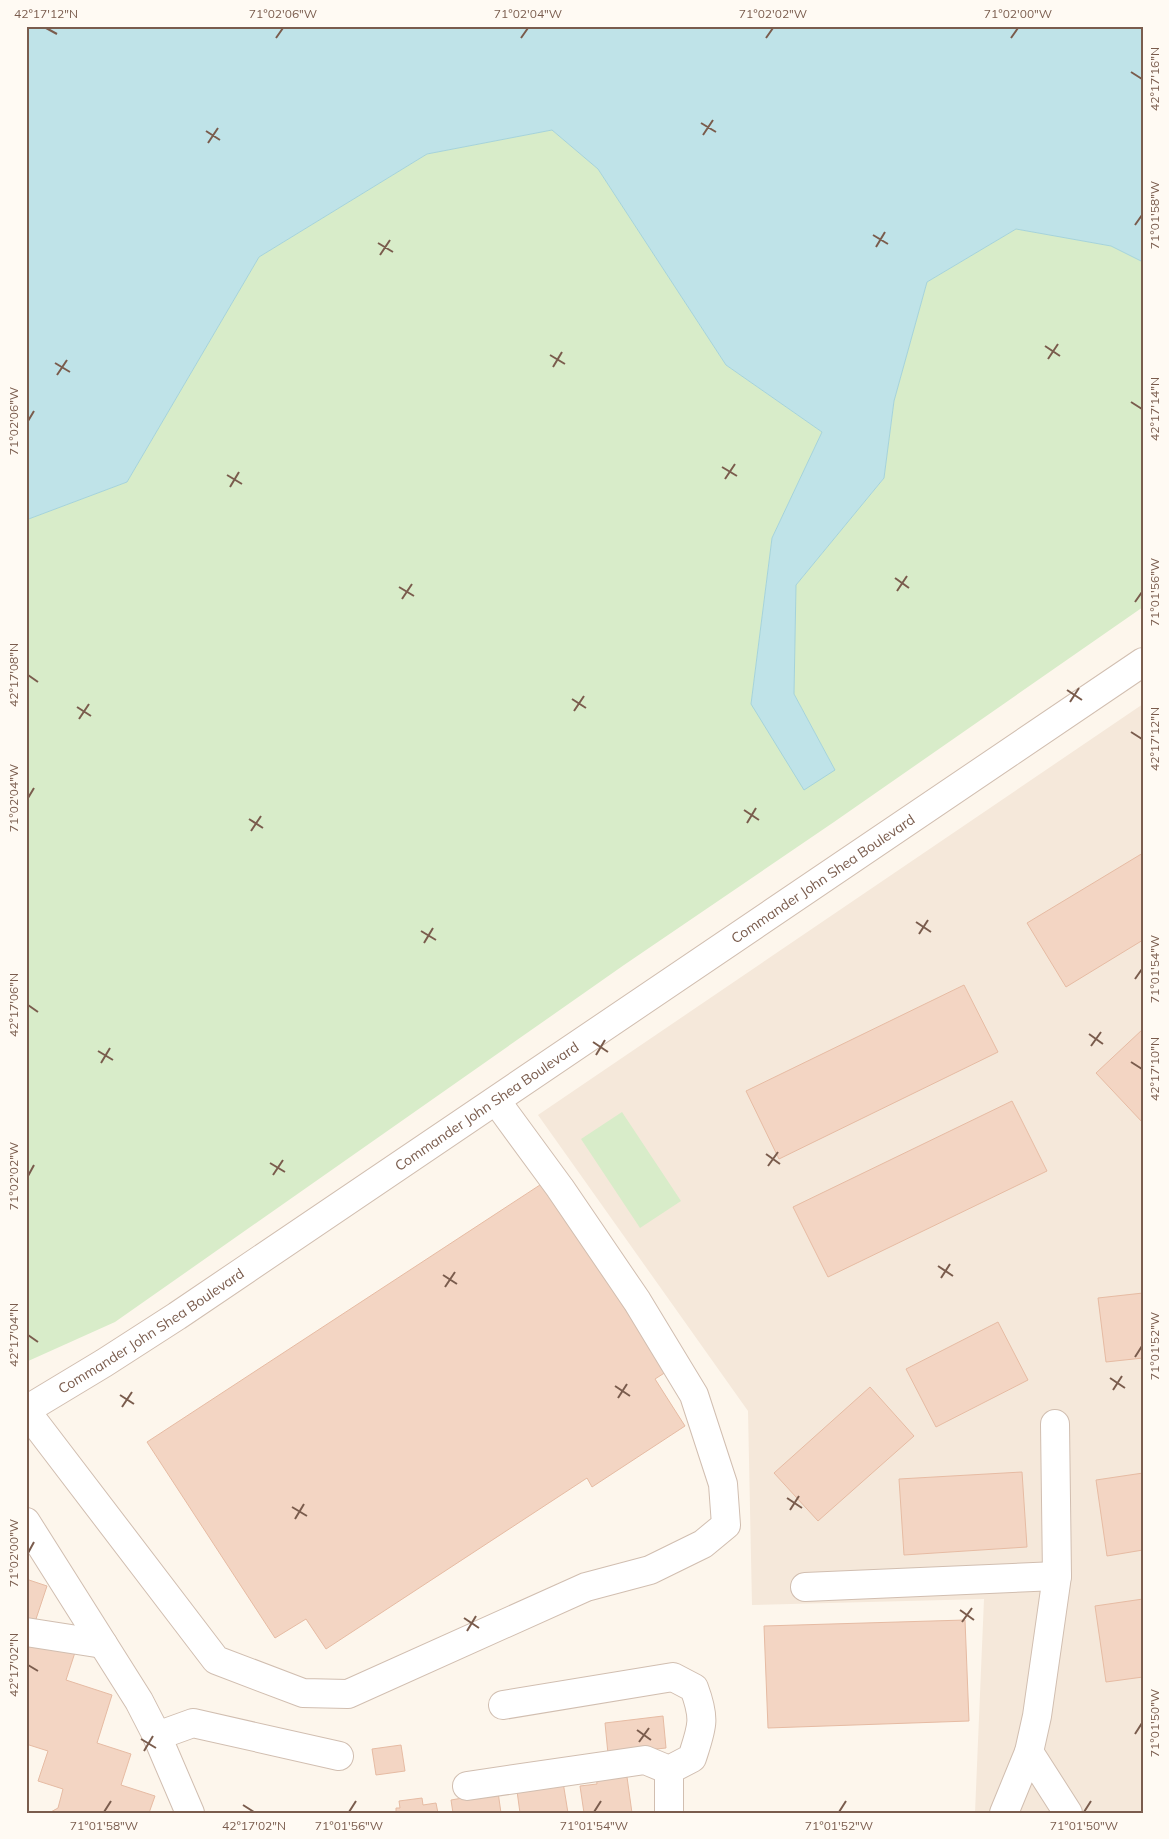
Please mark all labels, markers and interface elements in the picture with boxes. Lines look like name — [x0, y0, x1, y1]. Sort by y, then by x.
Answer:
text: 42°17'12"N — [14, 6, 78, 21]
text: 71°02'06"W — [249, 6, 317, 21]
text: 71°02'04"W — [494, 6, 562, 21]
text: 71°02'02"W — [739, 6, 807, 21]
text: 71°02'00"W — [984, 6, 1052, 21]
text: 42°17'16"N — [1147, 47, 1162, 111]
text: 71°01'58"W — [1147, 181, 1162, 249]
text: 42°17'14"N — [1147, 377, 1162, 441]
text: 71°02'06"W — [6, 387, 21, 455]
text: 71°01'56"W — [1147, 558, 1162, 626]
text: 42°17'08"N — [6, 643, 21, 707]
text: 42°17'12"N — [1147, 707, 1162, 771]
text: 71°02'04"W — [6, 764, 21, 832]
street label: Commander John Shea Boulevard — [728, 810, 918, 947]
text: 71°01'54"W — [1147, 935, 1162, 1003]
text: 42°17'06"N — [6, 973, 21, 1037]
text: 42°17'10"N — [1147, 1037, 1162, 1101]
street label: Commander John Shea Boulevard — [391, 1038, 582, 1175]
text: 71°02'02"W — [6, 1142, 21, 1210]
street label: Commander John Shea Boulevard — [55, 1264, 248, 1398]
text: 42°17'04"N — [6, 1303, 21, 1367]
text: 71°01'52"W — [1147, 1312, 1162, 1380]
text: 71°02'00"W — [6, 1519, 21, 1587]
text: 42°17'02"N — [6, 1633, 21, 1697]
text: 71°01'50"W — [1147, 1689, 1162, 1757]
text: 71°01'58"W — [70, 1818, 138, 1833]
text: 42°17'02"N — [222, 1818, 286, 1833]
text: 71°01'56"W — [315, 1818, 383, 1833]
text: 71°01'54"W — [560, 1818, 628, 1833]
text: 71°01'52"W — [805, 1818, 873, 1833]
text: 71°01'50"W — [1050, 1818, 1118, 1833]

